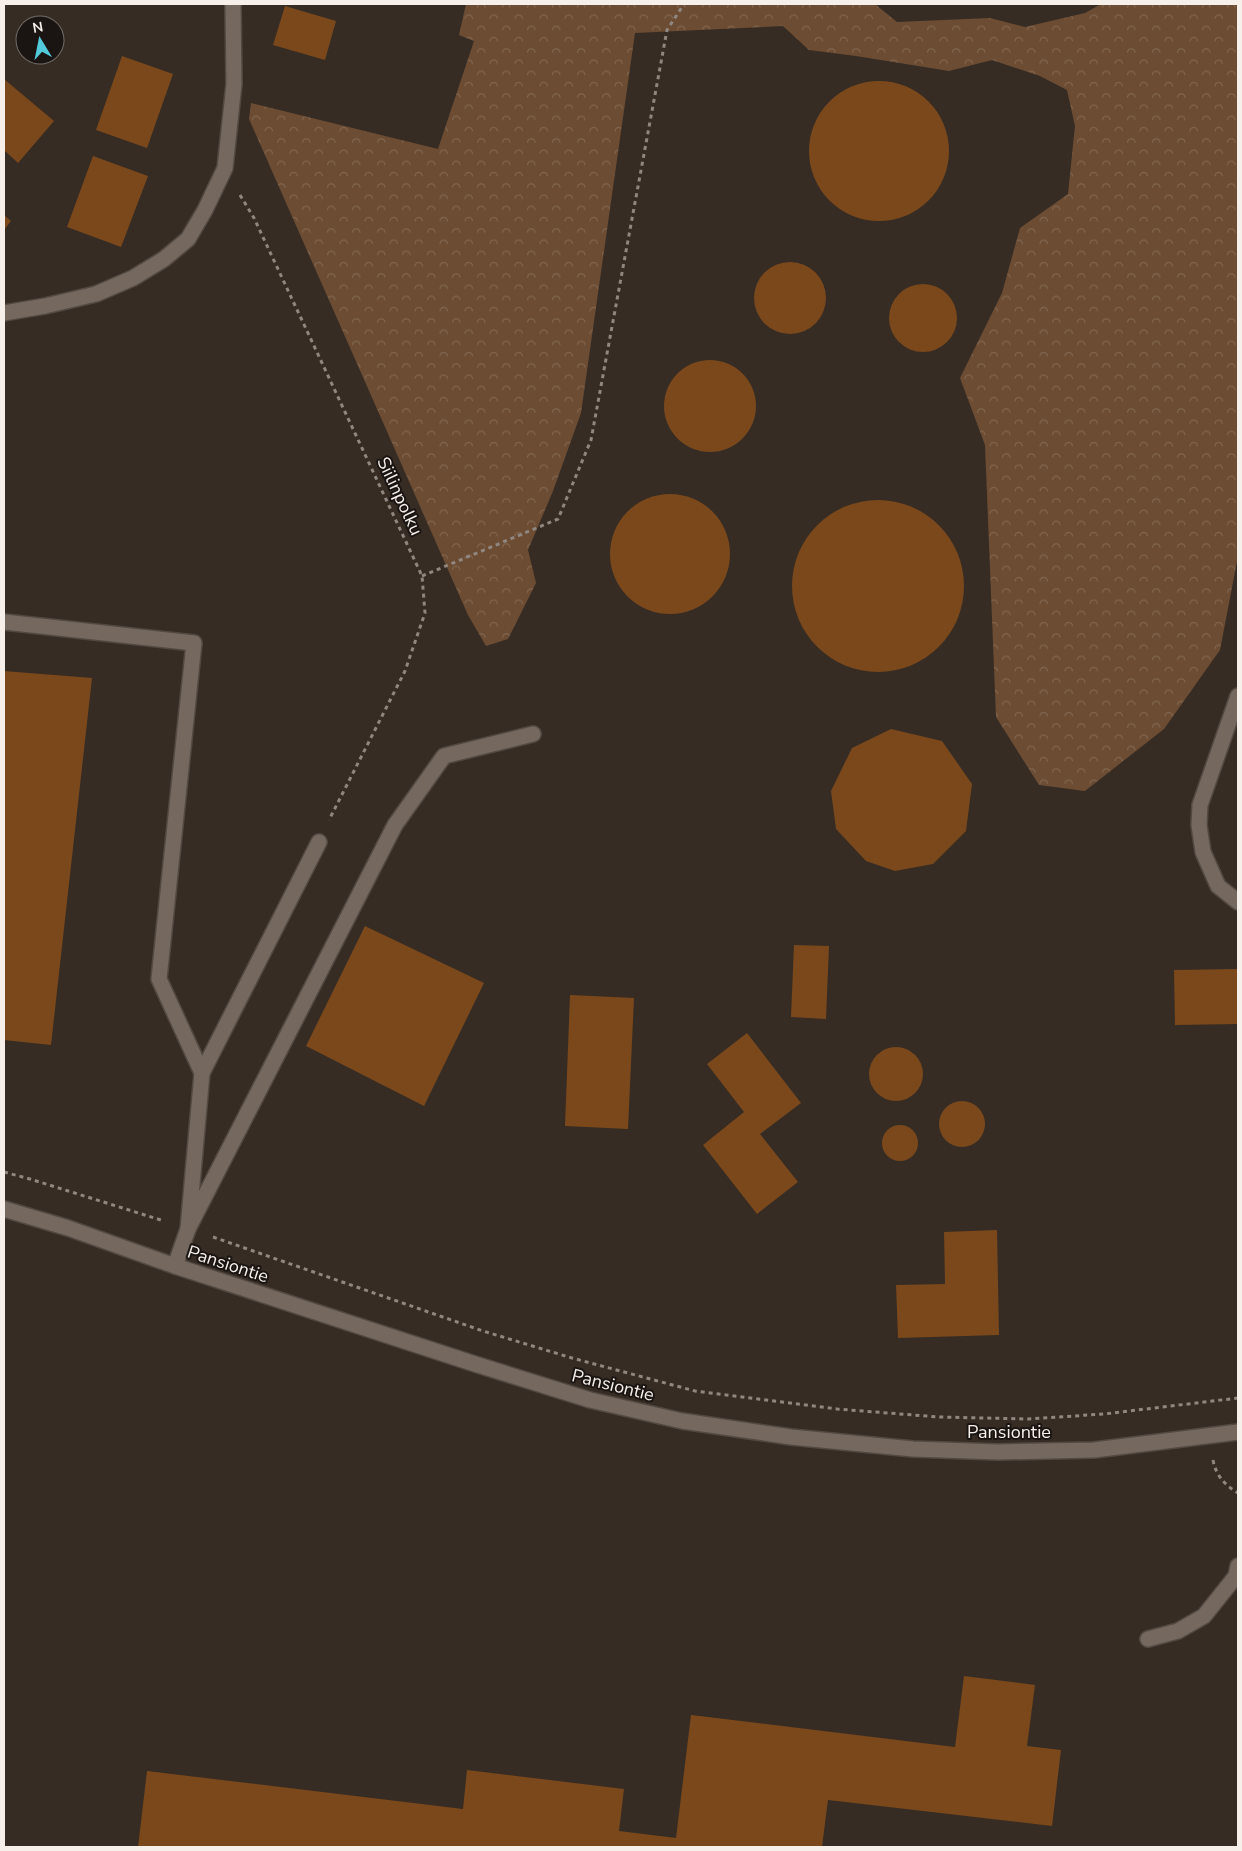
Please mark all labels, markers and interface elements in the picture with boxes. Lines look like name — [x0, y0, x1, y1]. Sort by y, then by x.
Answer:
north arrow — [15, 15, 65, 65]
text: N — [31, 17, 45, 38]
street label: Siilinpolku — [371, 453, 429, 539]
street label: Pansiontie — [184, 1240, 272, 1288]
street label: Pansiontie — [569, 1363, 657, 1407]
street label: Pansiontie — [967, 1420, 1051, 1444]

